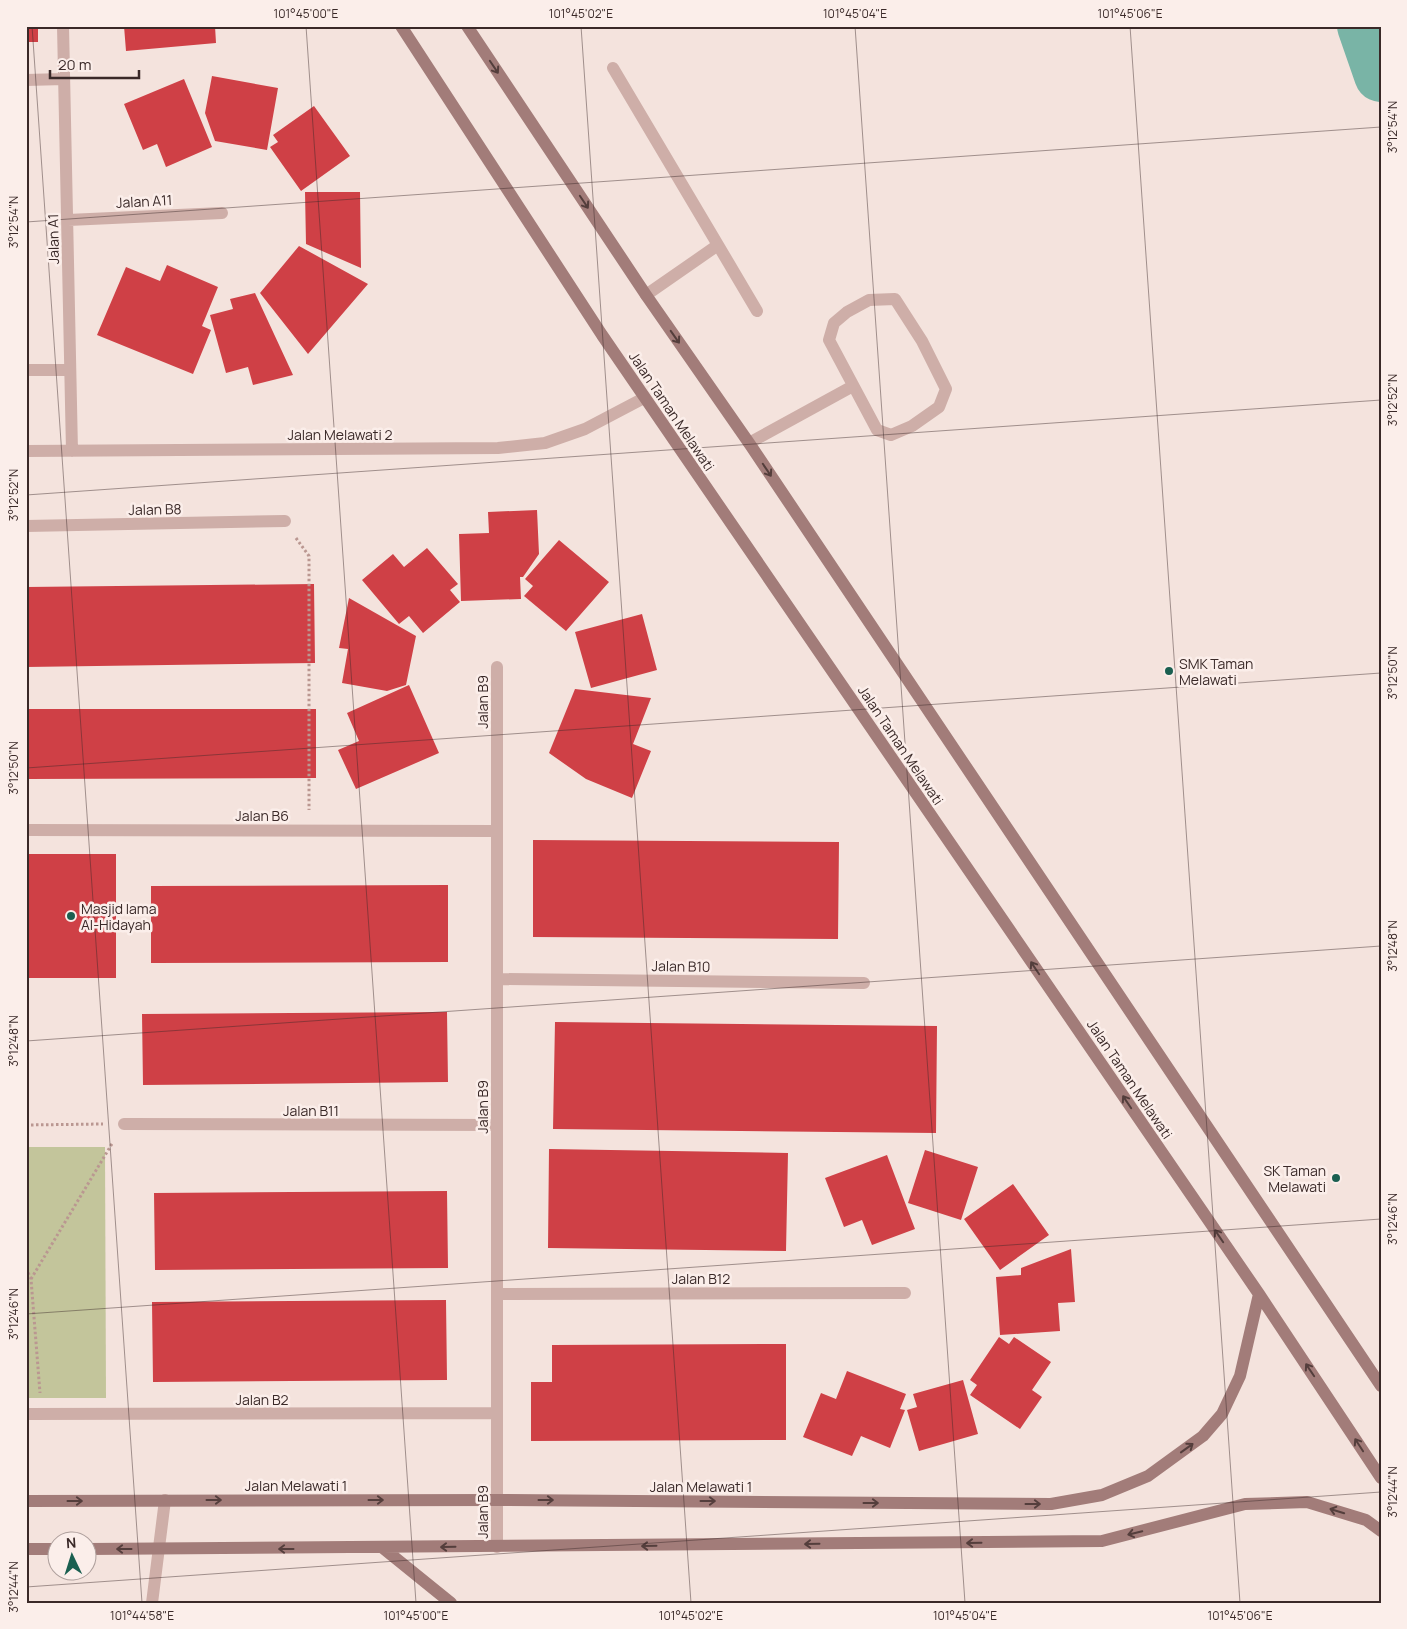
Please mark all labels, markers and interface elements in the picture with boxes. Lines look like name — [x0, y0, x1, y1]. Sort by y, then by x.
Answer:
text: 101°45'00"E — [274, 5, 339, 22]
text: 101°45'02"E — [549, 5, 613, 22]
text: 101°45'04"E — [823, 5, 887, 22]
text: 101°45'06"E — [1098, 5, 1163, 22]
scale bar — [50, 48, 139, 80]
text: 20 m — [58, 54, 91, 75]
one-way arrow — [489, 60, 499, 74]
text: 3°12'54"N — [1384, 101, 1401, 153]
street label: Jalan A11 — [115, 190, 173, 212]
one-way arrow — [579, 195, 589, 209]
text: 3°12'54"N — [5, 196, 22, 248]
street label: Jalan A1 — [43, 213, 63, 265]
one-way arrow — [670, 329, 680, 343]
street label: Jalan Taman Melawati — [625, 348, 719, 474]
text: 3°12'52"N — [1384, 374, 1401, 426]
street label: Jalan Melawati 2 — [288, 425, 392, 444]
one-way arrow — [762, 463, 772, 477]
text: 3°12'52"N — [5, 469, 22, 521]
street label: Jalan B8 — [128, 499, 182, 519]
text: 3°12'50"N — [1384, 646, 1401, 700]
place label: SMK Taman Melawati — [1179, 654, 1253, 689]
marker: SMK Taman Melawati — [1163, 665, 1175, 677]
street label: Jalan B9 — [473, 675, 492, 729]
street label: Jalan Taman Melawati — [854, 682, 948, 808]
text: 3°12'50"N — [5, 741, 22, 795]
street label: Jalan B6 — [235, 806, 289, 825]
place label: Masjid lama Al-Hidayah — [81, 899, 156, 934]
marker: Masjid lama Al-Hidayah — [65, 910, 77, 922]
text: 3°12'48"N — [1384, 920, 1401, 972]
street label: Jalan B10 — [651, 956, 711, 976]
one-way arrow — [1030, 961, 1040, 975]
text: 3°12'48"N — [5, 1015, 22, 1067]
street label: Jalan Taman Melawati — [1083, 1016, 1177, 1142]
street label: Jalan B9 — [473, 1080, 492, 1134]
one-way arrow — [1122, 1095, 1132, 1109]
street label: Jalan B11 — [283, 1101, 339, 1120]
place label: SK Taman Melawati — [1263, 1161, 1326, 1196]
marker: SK Taman Melawati — [1330, 1172, 1342, 1184]
text: 3°12'46"N — [1384, 1193, 1401, 1245]
one-way arrow — [1214, 1229, 1224, 1243]
street label: Jalan B12 — [672, 1269, 730, 1288]
text: 3°12'46"N — [5, 1288, 22, 1340]
one-way arrow — [1305, 1364, 1315, 1378]
street label: Jalan B2 — [236, 1390, 289, 1409]
one-way arrow — [1354, 1438, 1364, 1452]
one-way arrow — [1180, 1442, 1194, 1453]
text: 3°12'44"N — [1384, 1466, 1401, 1518]
street label: Jalan Melawati 1 — [245, 1476, 347, 1495]
street label: Jalan Melawati 1 — [650, 1477, 752, 1496]
street label: Jalan B9 — [473, 1485, 492, 1539]
one-way arrow — [206, 1495, 222, 1505]
one-way arrow — [368, 1495, 384, 1505]
one-way arrow — [538, 1495, 554, 1505]
one-way arrow — [66, 1496, 83, 1506]
one-way arrow — [700, 1497, 716, 1506]
one-way arrow — [862, 1498, 879, 1508]
one-way arrow — [1025, 1499, 1041, 1509]
one-way arrow — [1330, 1505, 1346, 1515]
one-way arrow — [1128, 1529, 1144, 1538]
north arrow — [48, 1532, 98, 1582]
text: N — [65, 1533, 77, 1552]
one-way arrow — [966, 1538, 982, 1548]
one-way arrow — [804, 1539, 820, 1549]
one-way arrow — [641, 1541, 657, 1550]
one-way arrow — [440, 1542, 456, 1552]
one-way arrow — [116, 1544, 132, 1554]
one-way arrow — [278, 1544, 294, 1554]
text: 3°12'44"N — [5, 1561, 22, 1613]
text: 101°44'58"E — [110, 1607, 174, 1624]
text: 101°45'00"E — [384, 1607, 449, 1624]
text: 101°45'02"E — [659, 1607, 723, 1624]
text: 101°45'04"E — [933, 1607, 997, 1624]
text: 101°45'06"E — [1208, 1607, 1273, 1624]

